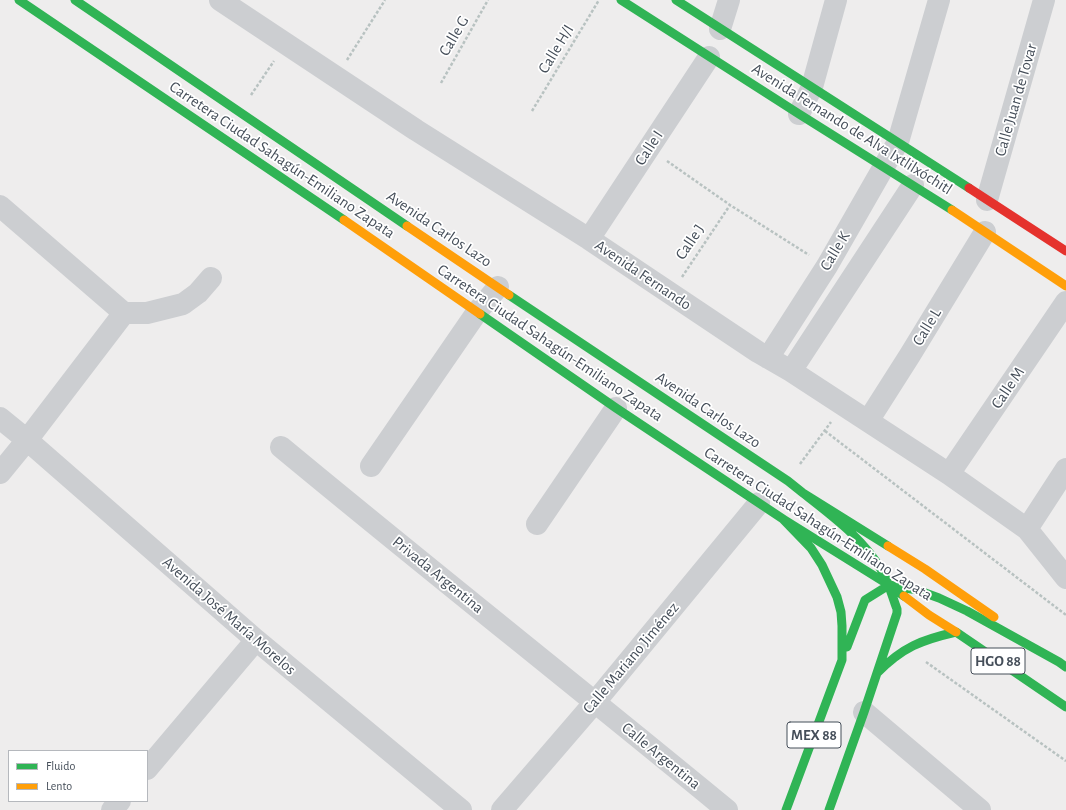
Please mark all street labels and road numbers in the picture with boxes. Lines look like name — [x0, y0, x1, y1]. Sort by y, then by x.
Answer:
street label: Calle G — [435, 12, 473, 60]
street label: Calle H/I — [534, 21, 578, 77]
street label: Calle Juan de Tovar — [991, 41, 1041, 159]
street label: Avenida Fernando de Alva Ixtlilxóchitl — [748, 59, 956, 199]
street label: Carretera Ciudad Sahagún-Emiliano Zapata — [165, 77, 399, 243]
street label: Calle I — [631, 127, 667, 169]
street label: Avenida Carlos Lazo — [383, 187, 495, 271]
street label: Calle J — [671, 221, 709, 263]
street label: Calle K — [816, 228, 854, 274]
street label: Avenida Fernando — [591, 236, 695, 314]
street label: Carretera Ciudad Sahagún-Emiliano Zapata — [433, 260, 667, 426]
street label: Calle L — [908, 305, 946, 349]
street label: Calle M — [987, 363, 1029, 413]
street label: Avenida Carlos Lazo — [652, 368, 764, 452]
street label: Carretera Ciudad Sahagún-Emiliano Zapata — [700, 443, 936, 605]
street label: Privada Argentina — [389, 532, 487, 618]
street label: Avenida José María Morelos — [158, 553, 300, 679]
street label: Calle Mariano Jiménez — [579, 598, 683, 718]
road number: HGO 88 — [971, 648, 1025, 674]
street label: Calle Argentina — [618, 718, 704, 794]
road number: MEX 88 — [787, 722, 841, 748]

